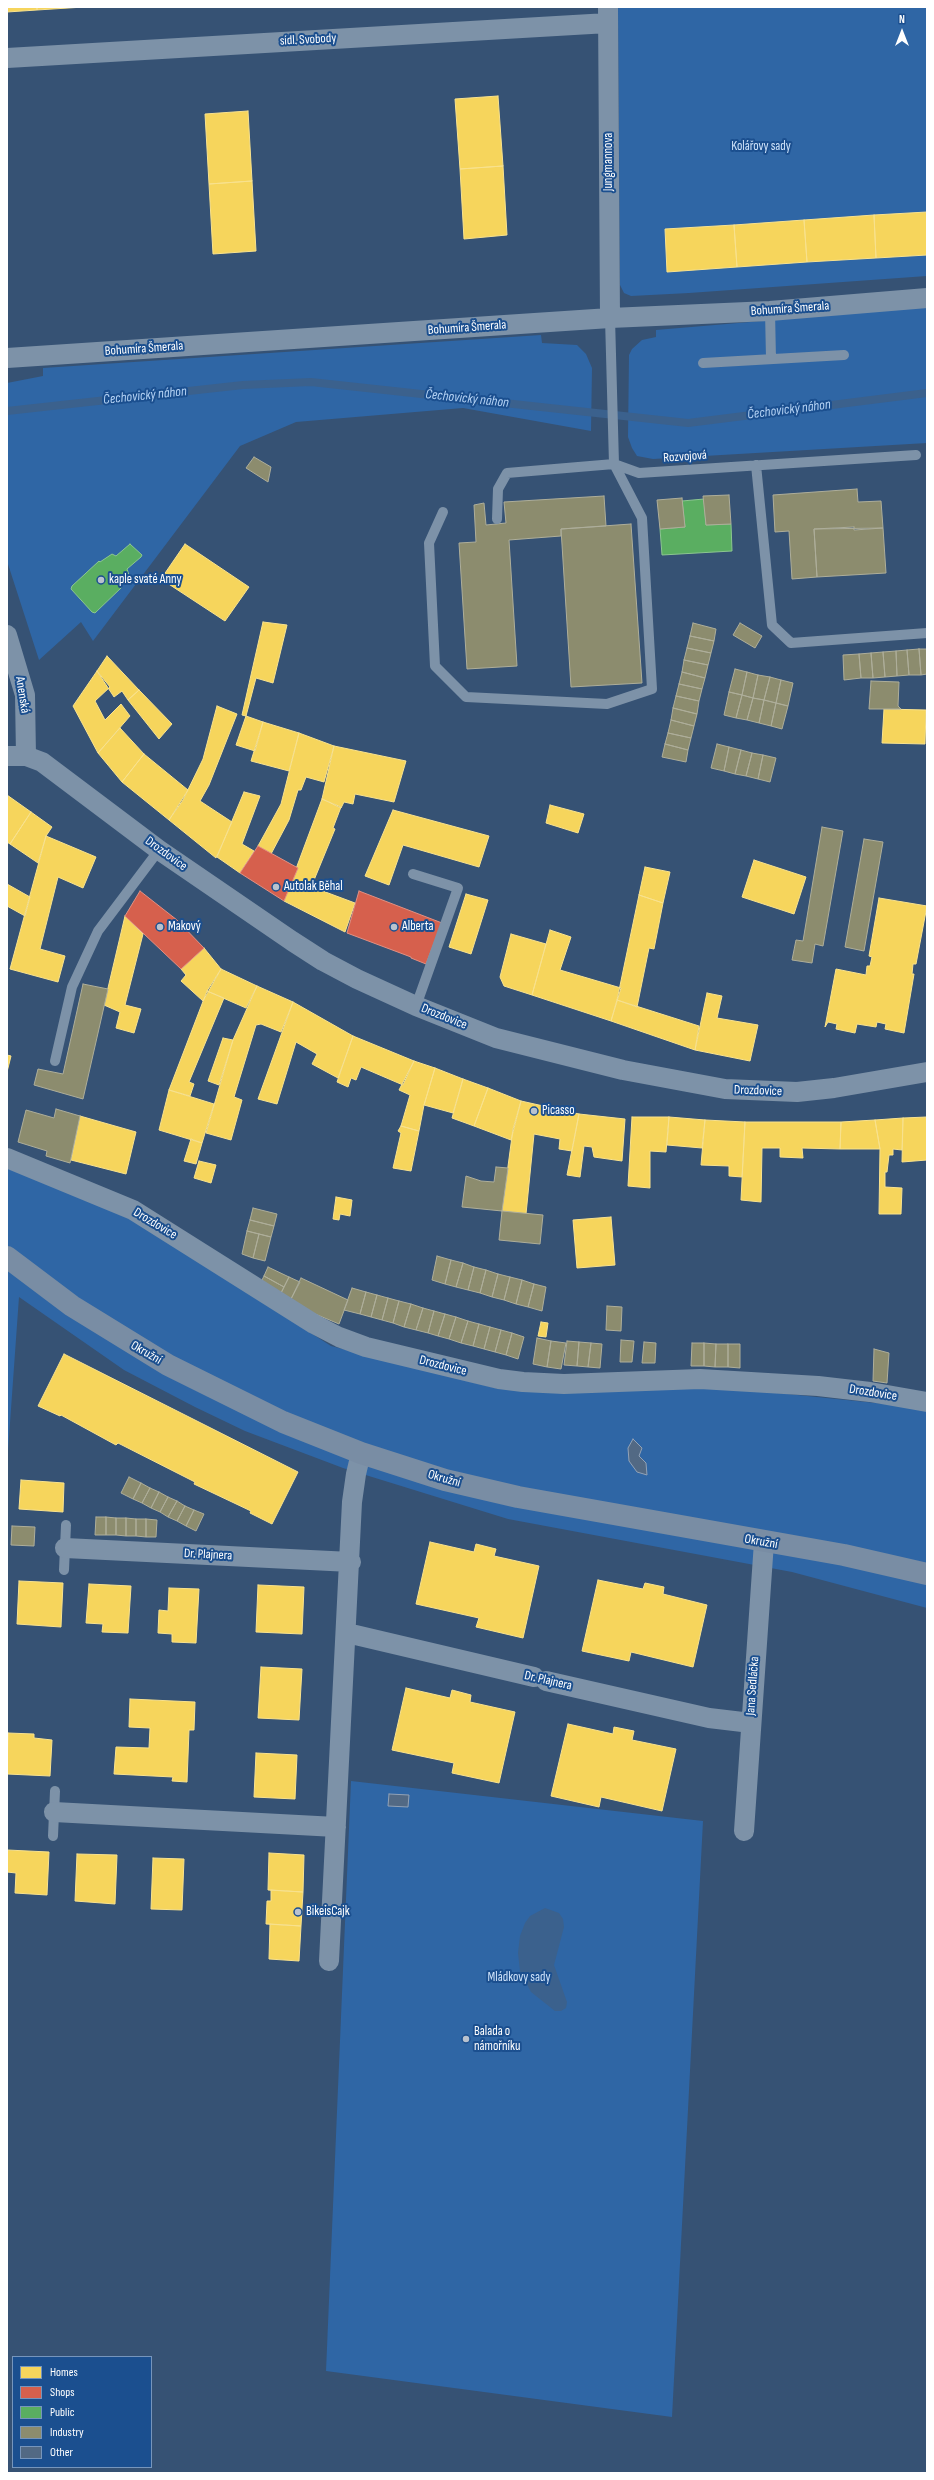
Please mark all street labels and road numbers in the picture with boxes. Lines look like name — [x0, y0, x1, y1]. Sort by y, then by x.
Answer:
street label: sídl. Svobody — [279, 31, 337, 49]
street label: Jungmannova — [601, 133, 617, 191]
street label: Bohumíra Šmerala — [750, 298, 830, 320]
street label: Bohumíra Šmerala — [427, 317, 507, 339]
street label: Bohumíra Šmerala — [104, 338, 184, 360]
street label: Rozvojová — [663, 448, 707, 466]
street label: Anenská — [11, 676, 33, 714]
street label: Drozdovice — [142, 834, 190, 874]
street label: Drozdovice — [419, 1001, 469, 1033]
street label: Drozdovice — [734, 1082, 782, 1100]
street label: Drozdovice — [130, 1205, 180, 1243]
street label: Okružní — [128, 1338, 164, 1368]
street label: Drozdovice — [418, 1353, 468, 1379]
street label: Drozdovice — [848, 1382, 898, 1404]
street label: Okružní — [426, 1467, 462, 1491]
street label: Okružní — [743, 1531, 779, 1553]
street label: Dr. Plajnera — [183, 1546, 233, 1564]
street label: Jana Sedláčka — [743, 1656, 763, 1716]
street label: Dr. Plajnera — [523, 1668, 573, 1694]

